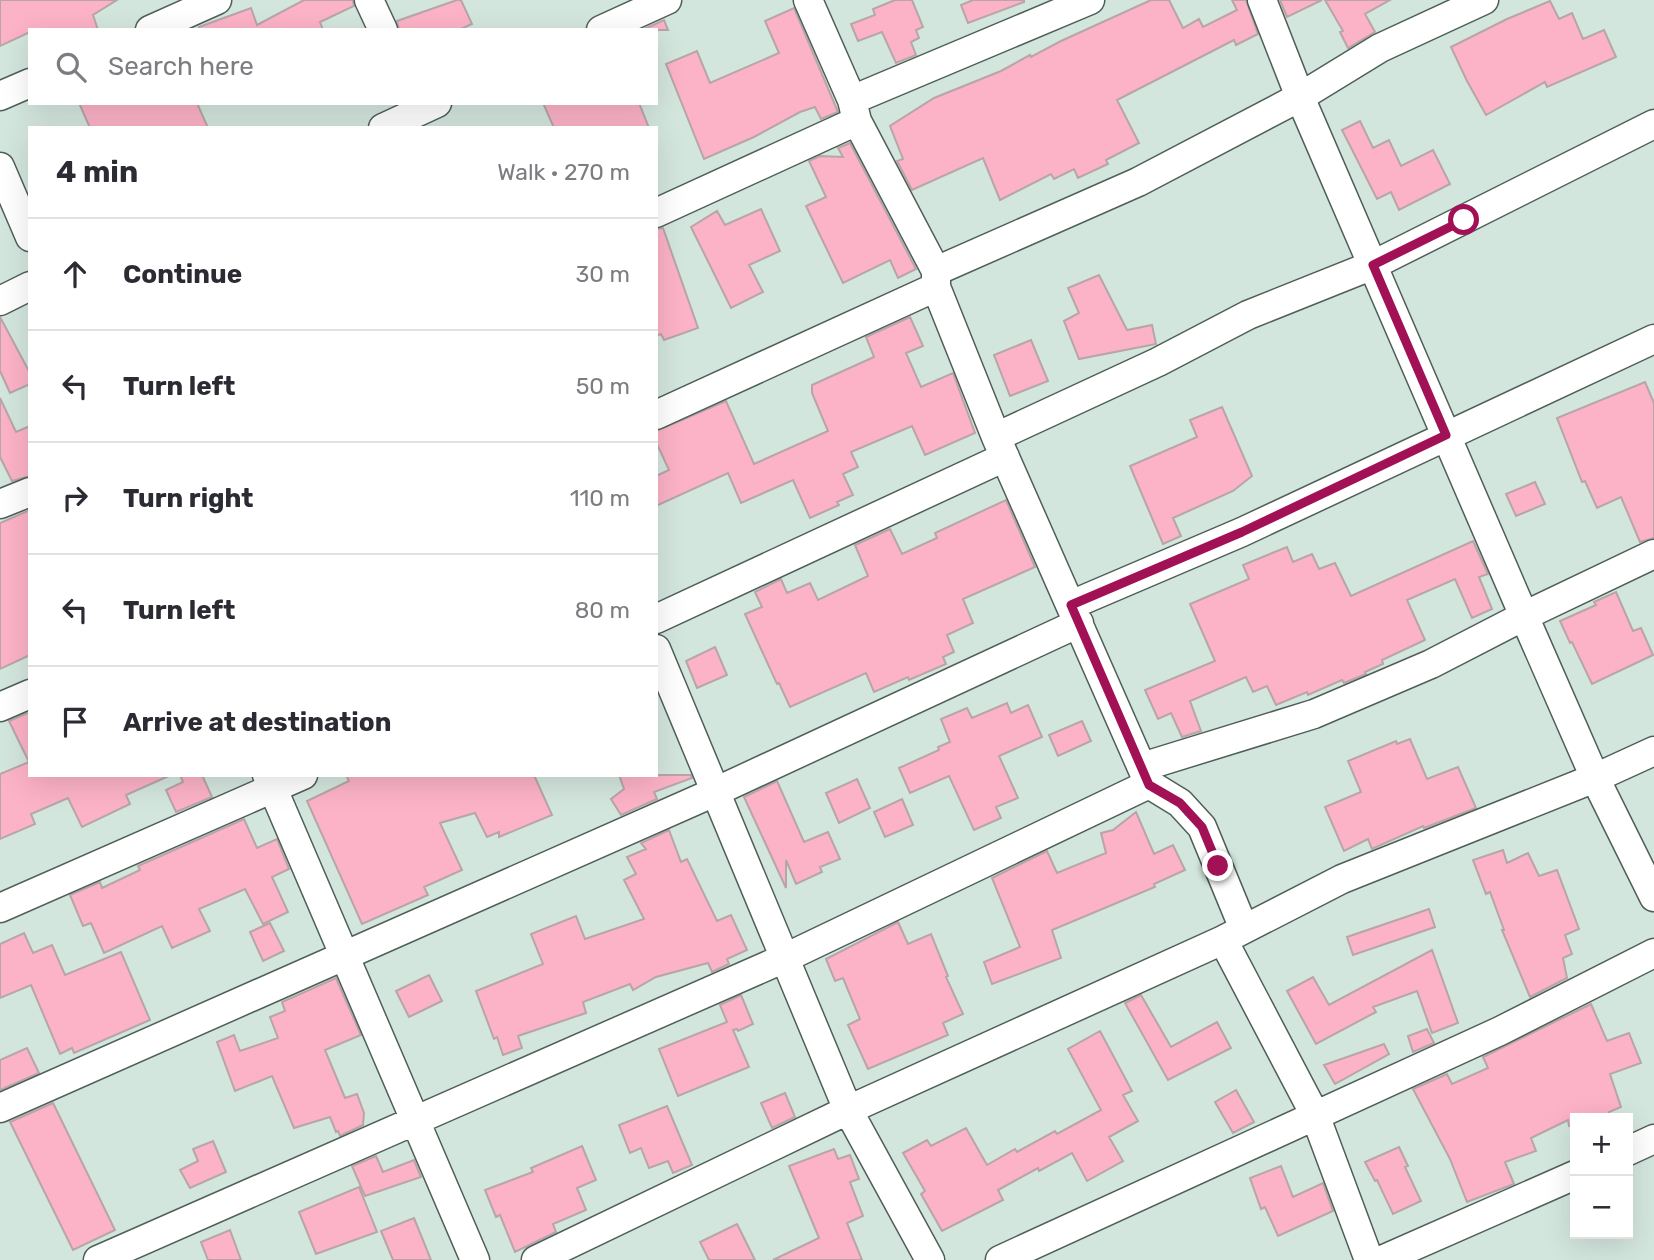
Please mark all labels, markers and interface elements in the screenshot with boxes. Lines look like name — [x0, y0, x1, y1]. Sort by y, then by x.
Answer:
search box — [28, 28, 658, 105]
icon: search — [52, 48, 90, 86]
text: Search here — [108, 51, 254, 82]
text: 4 min — [56, 154, 138, 190]
text: Walk · 270 m — [497, 158, 630, 186]
route start — [1448, 204, 1479, 235]
icon: ahead — [56, 255, 94, 293]
text: Continue — [123, 259, 242, 290]
text: 30 m — [575, 260, 630, 288]
icon: left — [56, 367, 94, 405]
text: Turn left — [123, 371, 235, 402]
text: 50 m — [576, 372, 630, 400]
icon: right — [56, 479, 94, 517]
text: Turn right — [123, 483, 253, 514]
text: 110 m — [570, 484, 630, 512]
icon: left — [56, 591, 94, 629]
text: Turn left — [123, 595, 235, 626]
text: 80 m — [575, 596, 630, 624]
icon: arrive — [56, 703, 94, 741]
text: Arrive at destination — [123, 707, 391, 738]
route end — [1202, 850, 1233, 881]
map controls — [1570, 1113, 1633, 1239]
button: + — [1570, 1113, 1633, 1176]
button: − — [1570, 1176, 1633, 1239]

